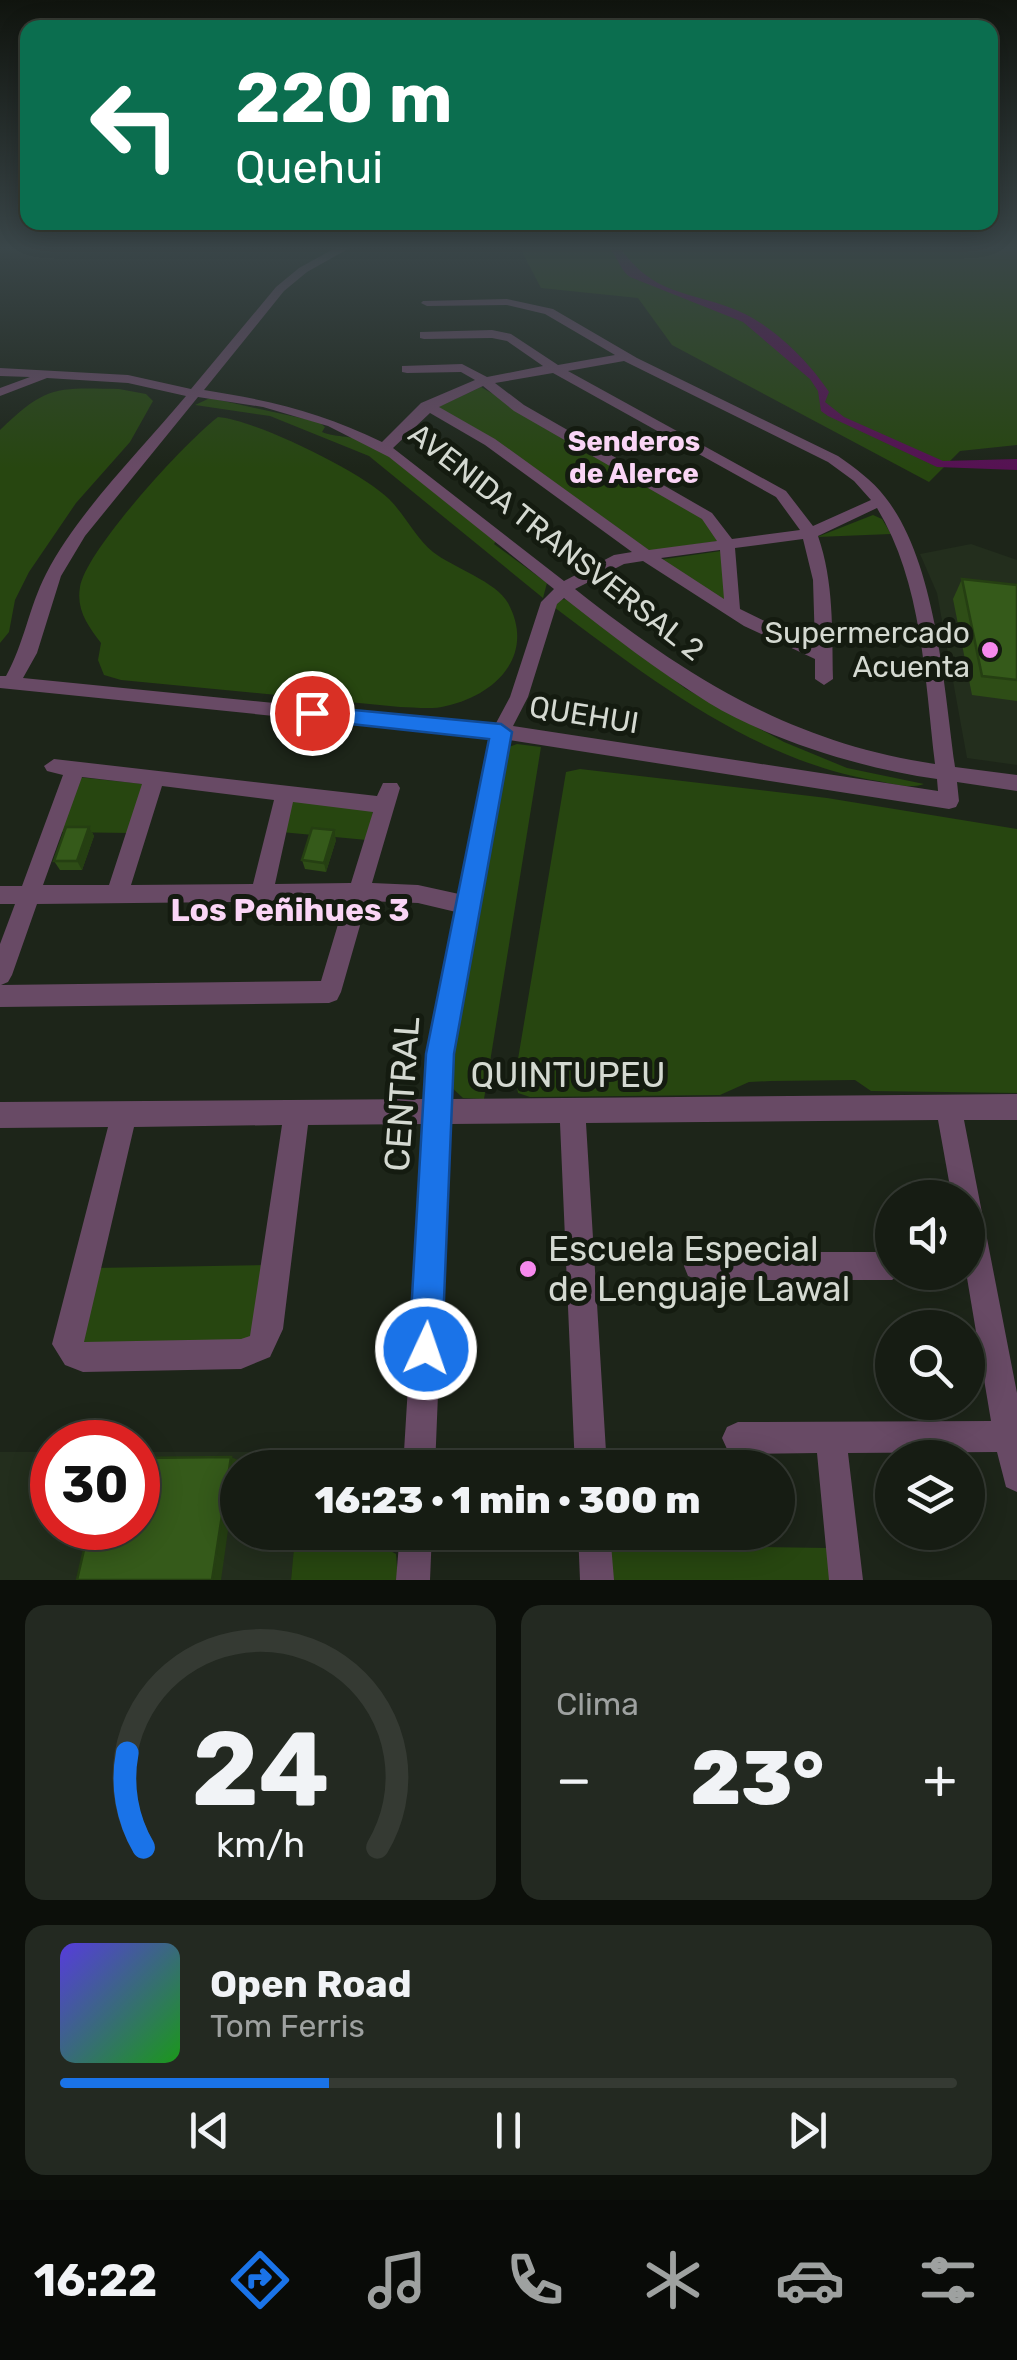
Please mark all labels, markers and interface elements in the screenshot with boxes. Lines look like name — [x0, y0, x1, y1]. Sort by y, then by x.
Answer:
text: 220 m — [235, 57, 453, 140]
icon: left — [70, 60, 200, 190]
text: Quehui — [235, 141, 383, 194]
street label: AVENIDA TRANSVERSAL 2 — [401, 416, 711, 668]
district label: Senderos de Alerce — [568, 425, 700, 490]
place label: Supermercado Acuenta — [764, 615, 970, 685]
marker: Supermercado Acuenta — [979, 639, 1001, 661]
pin — [270, 671, 355, 756]
icon: arrive — [285, 686, 340, 741]
street label: QUEHUI — [527, 689, 641, 741]
district label: Los Peñihues 3 — [170, 891, 410, 929]
street label: CENTRAL — [376, 1015, 428, 1173]
street label: QUINTUPEU — [470, 1054, 666, 1096]
map controls — [875, 1180, 985, 1550]
button: sound — [875, 1180, 985, 1290]
place label: Escuela Especial de Lenguaje Lawal — [548, 1228, 850, 1310]
marker: Escuela Especial de Lenguaje Lawal — [517, 1258, 539, 1280]
position arrow — [374, 1297, 478, 1401]
button: search — [875, 1310, 985, 1420]
speed limit sign: 30 — [30, 1420, 160, 1550]
button: layers — [875, 1440, 985, 1550]
text: 16:23 · 1 min · 300 m — [315, 1477, 700, 1523]
text: Clima — [556, 1685, 639, 1723]
text: 24 — [191, 1708, 330, 1831]
text: 23° — [690, 1734, 824, 1823]
text: − — [556, 1747, 592, 1812]
text: + — [923, 1747, 957, 1812]
text: km/h — [216, 1824, 305, 1866]
text: Open Road — [210, 1961, 412, 2007]
text: Tom Ferris — [210, 2007, 365, 2045]
icon: previous — [182, 2103, 237, 2158]
icon: pause — [481, 2103, 536, 2158]
icon: next — [780, 2103, 835, 2158]
icon: directions — [225, 2245, 295, 2315]
icon: music — [362, 2245, 432, 2315]
icon: phone — [500, 2245, 570, 2315]
icon: climate — [638, 2245, 708, 2315]
icon: car — [775, 2245, 845, 2315]
icon: filters — [913, 2245, 983, 2315]
text: 16:22 — [34, 2254, 157, 2307]

